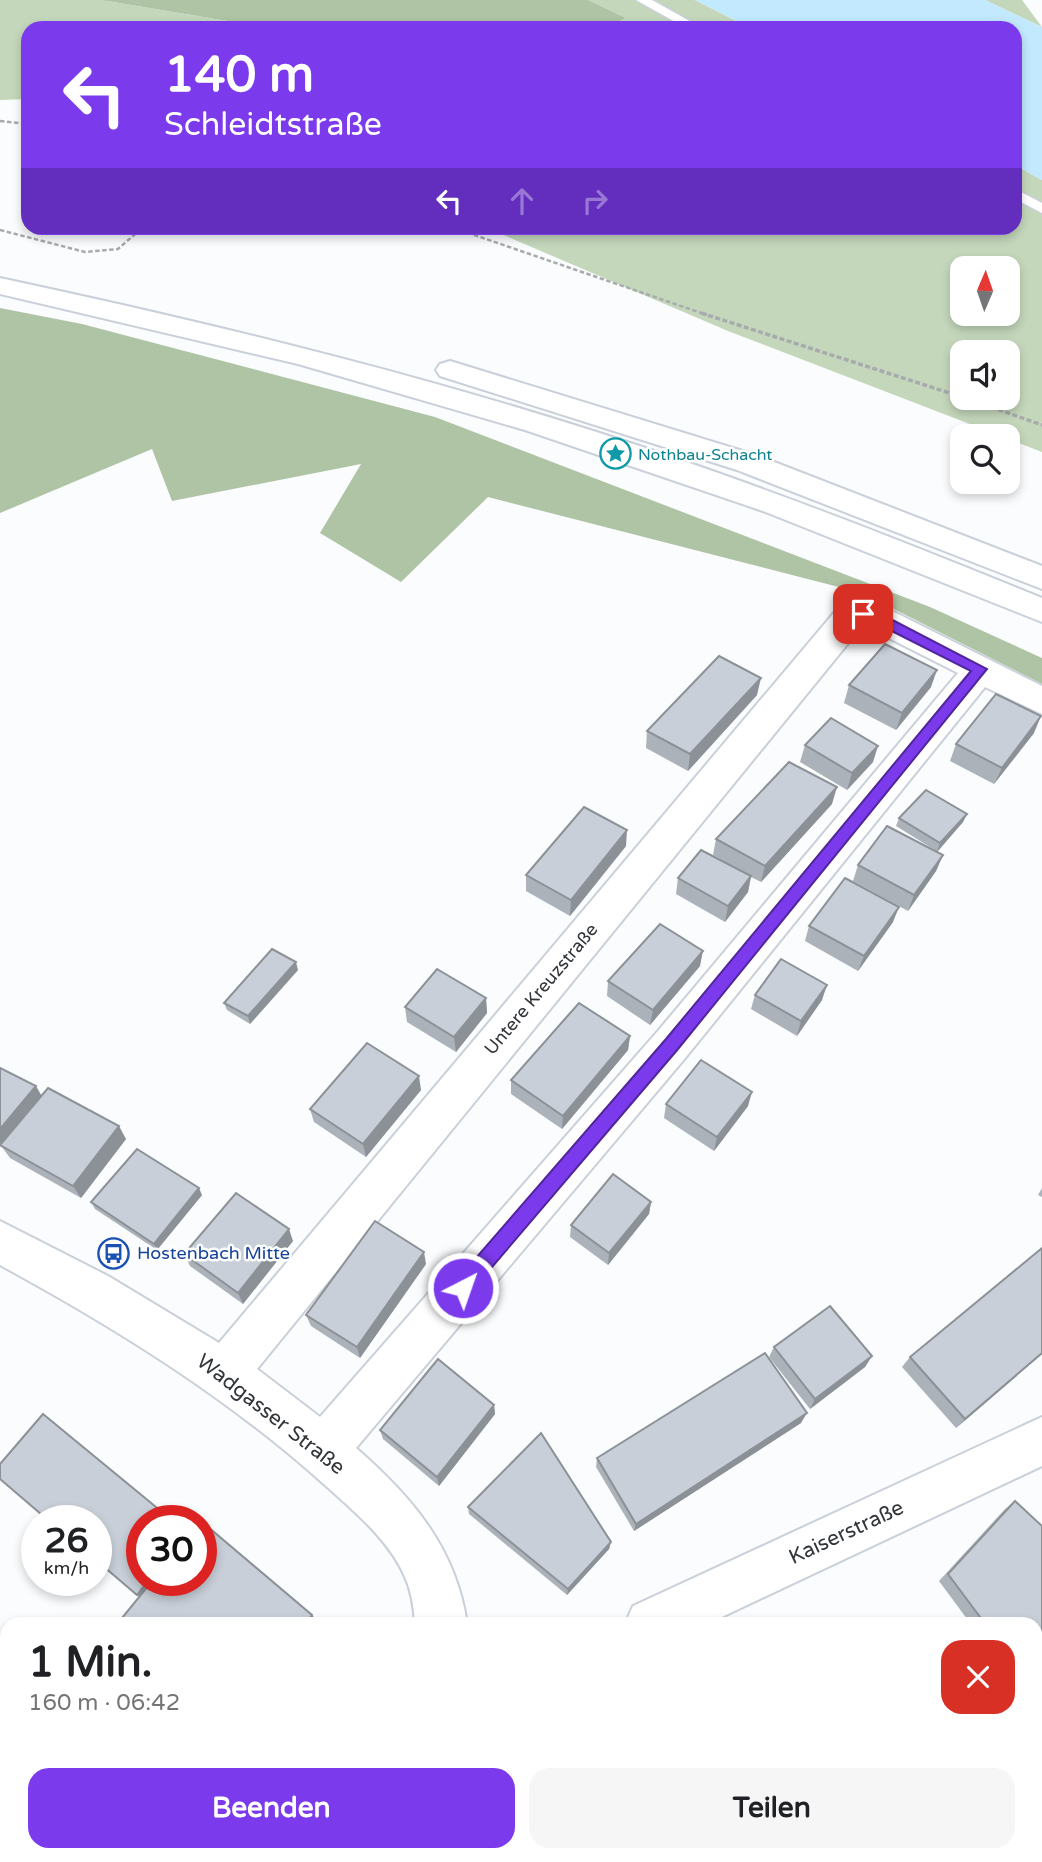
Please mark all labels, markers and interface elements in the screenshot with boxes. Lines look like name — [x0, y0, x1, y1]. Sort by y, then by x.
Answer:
text: 140 m — [164, 46, 314, 105]
icon: left — [49, 49, 140, 140]
text: Schleidtstraße — [164, 106, 382, 144]
icon: left — [430, 182, 468, 220]
icon: ahead — [503, 182, 541, 220]
icon: right — [576, 182, 614, 220]
north arrow — [950, 256, 1020, 326]
map controls — [950, 256, 1020, 494]
button: sound — [950, 340, 1020, 410]
button: search — [950, 424, 1020, 494]
place icon: Nothbau-Schacht — [598, 437, 632, 471]
place label: Nothbau-Schacht — [638, 445, 772, 465]
pin — [833, 584, 893, 644]
icon: arrive — [844, 595, 882, 633]
street label: Untere Kreuzstraße — [480, 919, 602, 1059]
bus stop icon: Hostenbach Mitte — [97, 1236, 131, 1270]
place label: Hostenbach Mitte — [137, 1242, 290, 1264]
position arrow — [426, 1251, 500, 1325]
street label: Wadgasser Straße — [192, 1349, 350, 1480]
street label: Kaiserstraße — [785, 1495, 908, 1570]
speed limit sign: 30 — [126, 1505, 217, 1596]
text: 26 — [45, 1520, 88, 1562]
text: km/h — [44, 1557, 89, 1579]
text: 1 Min. — [28, 1637, 152, 1688]
button: close — [941, 1640, 1015, 1714]
text: 160 m · 06:42 — [28, 1689, 180, 1717]
button: Beenden — [28, 1768, 515, 1848]
button: Teilen — [529, 1768, 1015, 1848]

